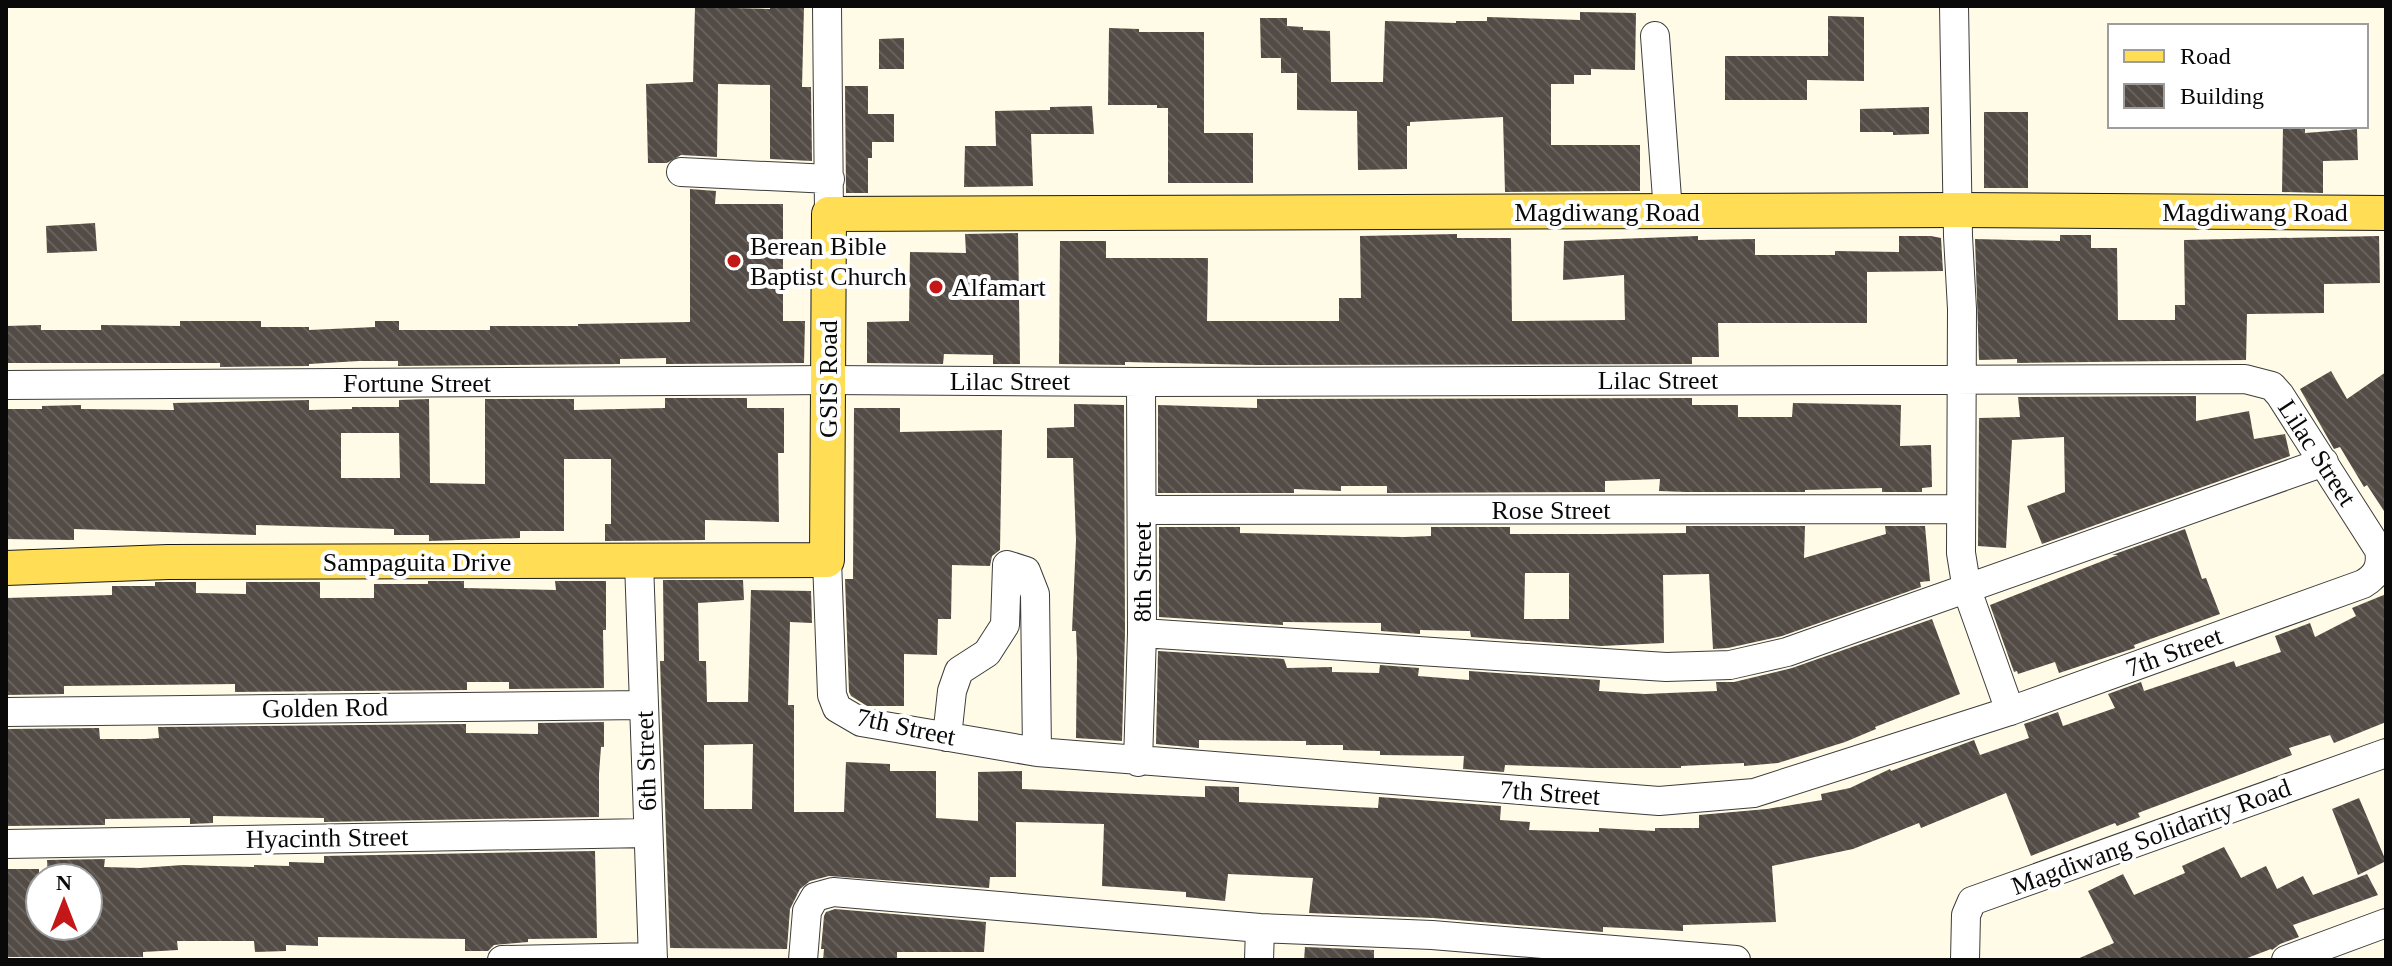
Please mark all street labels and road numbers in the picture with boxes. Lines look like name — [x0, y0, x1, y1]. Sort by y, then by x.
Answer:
street label: Magdiwang Road — [1514, 198, 1700, 227]
street label: Magdiwang Road — [2162, 198, 2348, 227]
street label: GSIS Road — [814, 320, 843, 438]
street label: Lilac Street — [1598, 366, 1719, 395]
street label: Lilac Street — [950, 367, 1071, 396]
street label: Fortune Street — [343, 369, 492, 398]
street label: Lilac Street — [2272, 395, 2362, 512]
street label: Rose Street — [1491, 496, 1611, 525]
street label: 8th Street — [1128, 521, 1157, 622]
street label: Sampaguita Drive — [323, 548, 511, 577]
street label: 7th Street — [2122, 621, 2227, 683]
street label: Golden Rod — [262, 692, 388, 724]
street label: 7th Street — [854, 702, 959, 752]
street label: 6th Street — [630, 710, 662, 812]
street label: Magdiwang Solidarity Road — [2008, 773, 2294, 901]
street label: 7th Street — [1499, 775, 1602, 811]
street label: Hyacinth Street — [246, 822, 409, 854]

